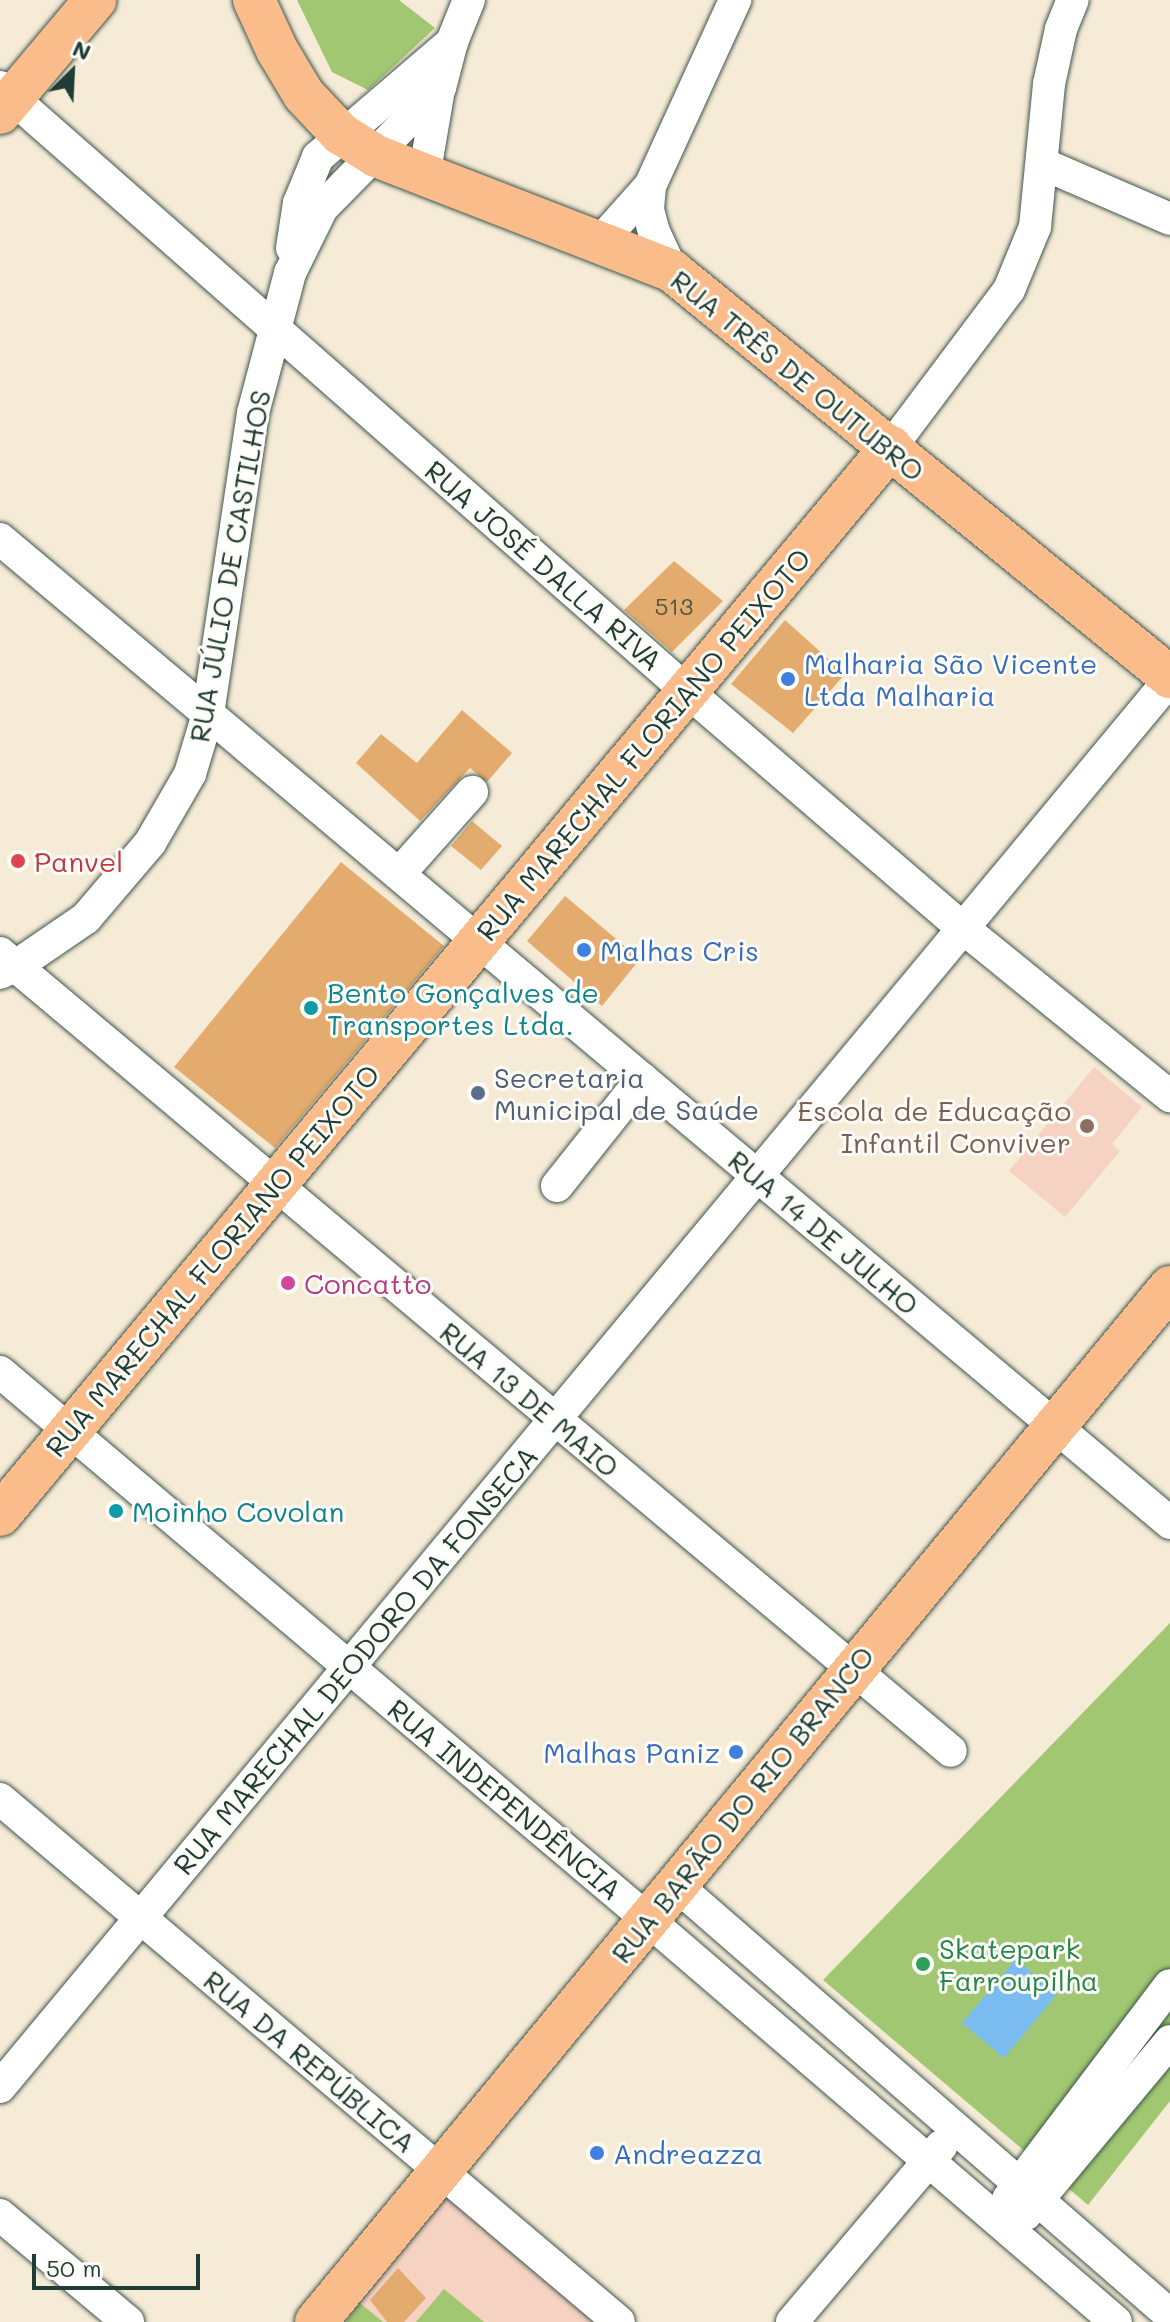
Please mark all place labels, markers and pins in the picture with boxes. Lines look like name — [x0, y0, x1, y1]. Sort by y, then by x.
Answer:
place label: Malharia São Vicente Ltda Malharia — [804, 646, 1097, 712]
marker: Malharia São Vicente Ltda Malharia — [779, 670, 797, 688]
place label: Panvel — [34, 844, 123, 878]
marker: Panvel — [9, 852, 27, 870]
place label: Malhas Cris — [600, 933, 759, 967]
marker: Malhas Cris — [575, 941, 593, 959]
place label: Bento Gonçalves de Transportes Ltda. — [327, 975, 599, 1041]
marker: Bento Gonçalves de Transportes Ltda. — [302, 999, 320, 1017]
place label: Secretaria Municipal de Saúde — [494, 1060, 759, 1126]
marker: Secretaria Municipal de Saúde — [469, 1084, 487, 1102]
place label: Escola de Educação Infantil Conviver — [797, 1093, 1071, 1159]
marker: Escola de Educação Infantil Conviver — [1078, 1117, 1096, 1135]
place label: Concatto — [304, 1266, 431, 1300]
marker: Concatto — [279, 1274, 297, 1292]
place label: Moinho Covolan — [132, 1494, 344, 1528]
marker: Moinho Covolan — [107, 1502, 125, 1520]
place label: Malhas Paniz — [543, 1735, 720, 1769]
marker: Malhas Paniz — [727, 1743, 745, 1761]
place label: Skatepark Farroupilha — [939, 1931, 1098, 1997]
marker: Skatepark Farroupilha — [914, 1955, 932, 1973]
place label: Andreazza — [613, 2136, 763, 2170]
marker: Andreazza — [588, 2144, 606, 2162]

